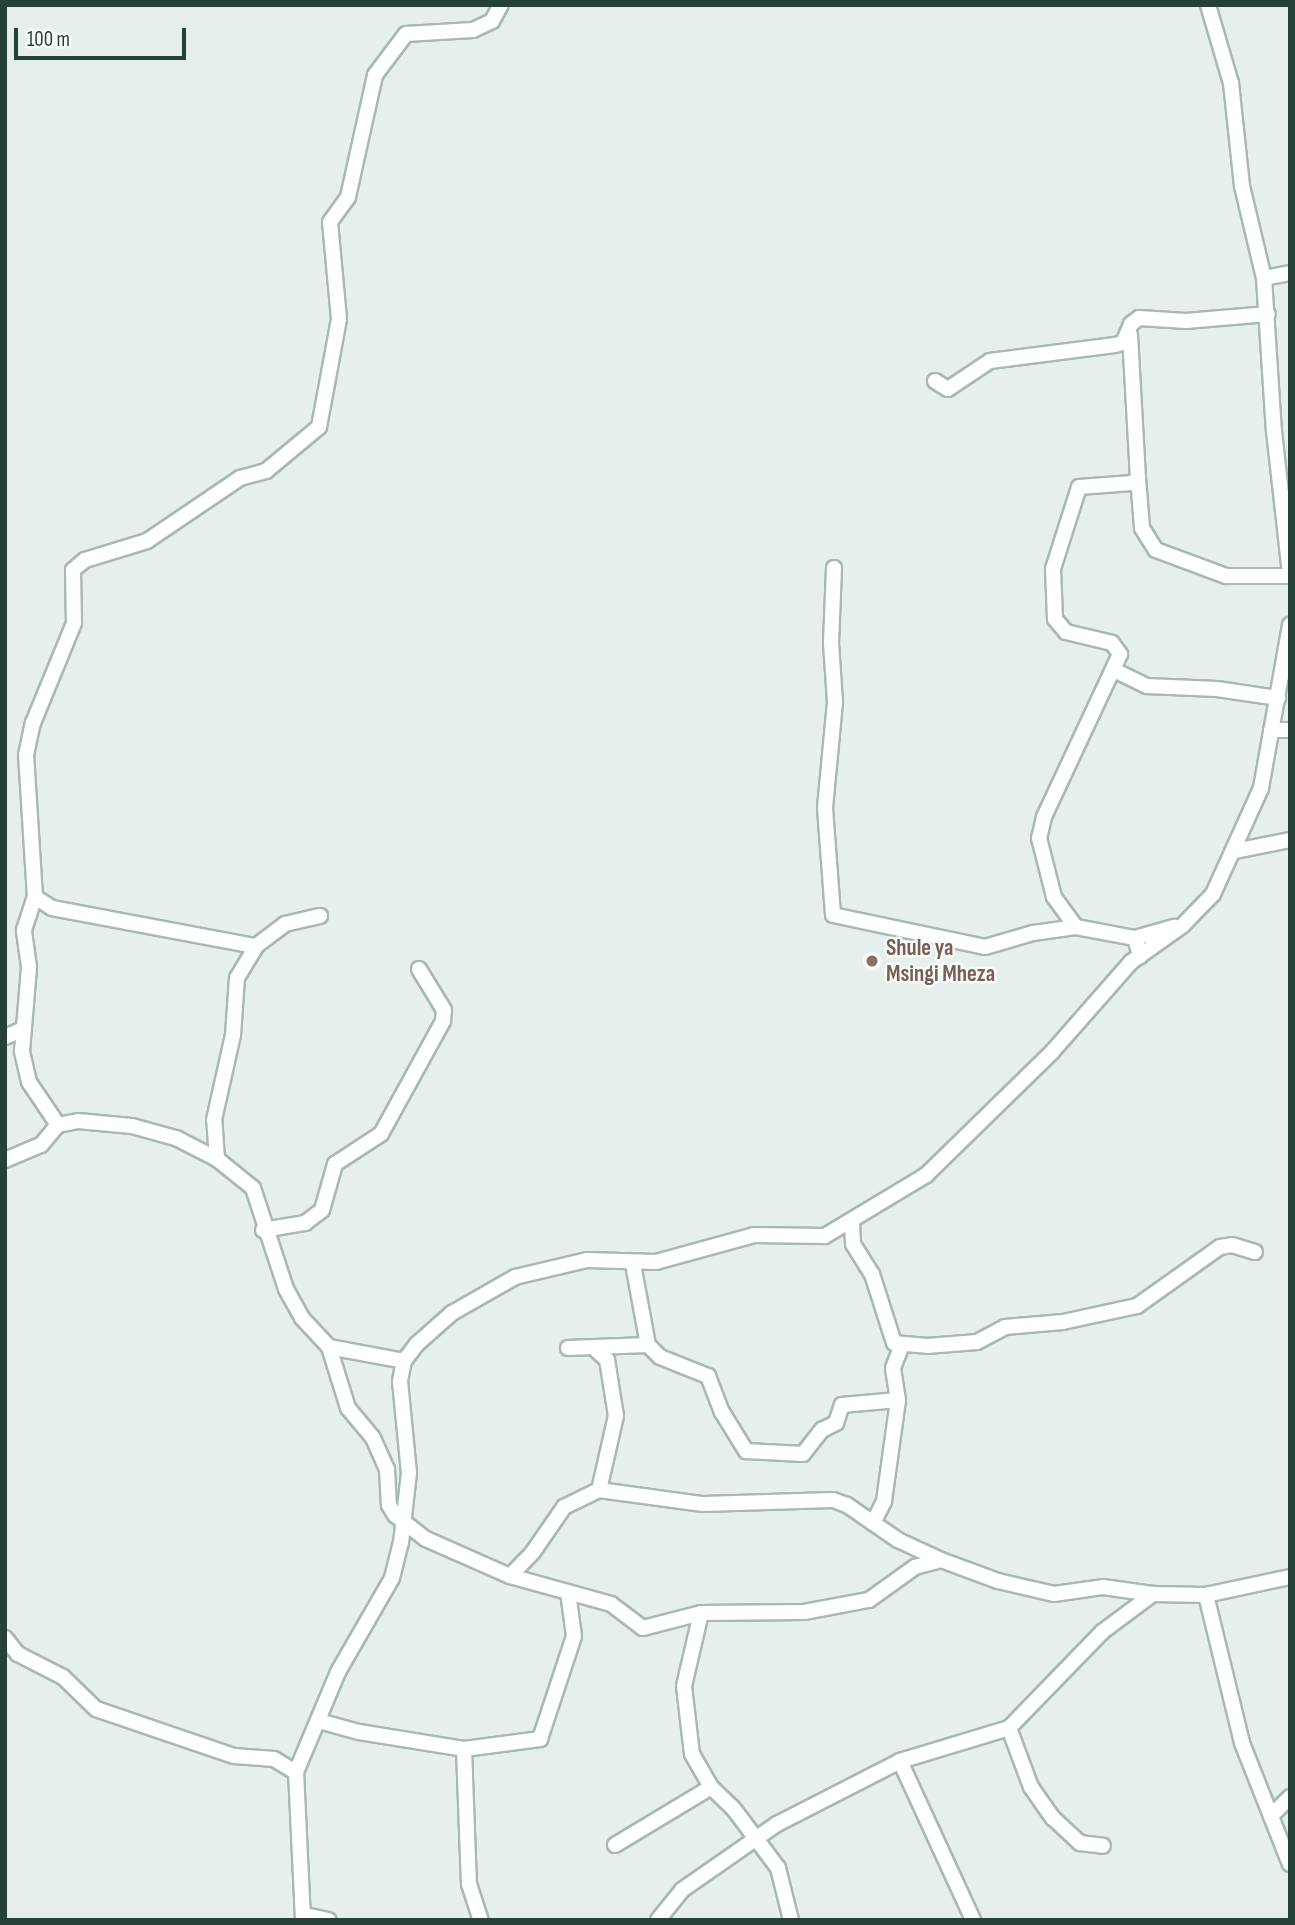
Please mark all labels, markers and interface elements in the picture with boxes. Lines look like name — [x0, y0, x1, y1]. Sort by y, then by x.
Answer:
scale bar — [18, 14, 189, 58]
text: 100 m — [27, 27, 70, 52]
place label: Shule ya Msingi Mheza — [886, 934, 995, 988]
marker: Shule ya Msingi Mheza — [864, 953, 880, 969]

